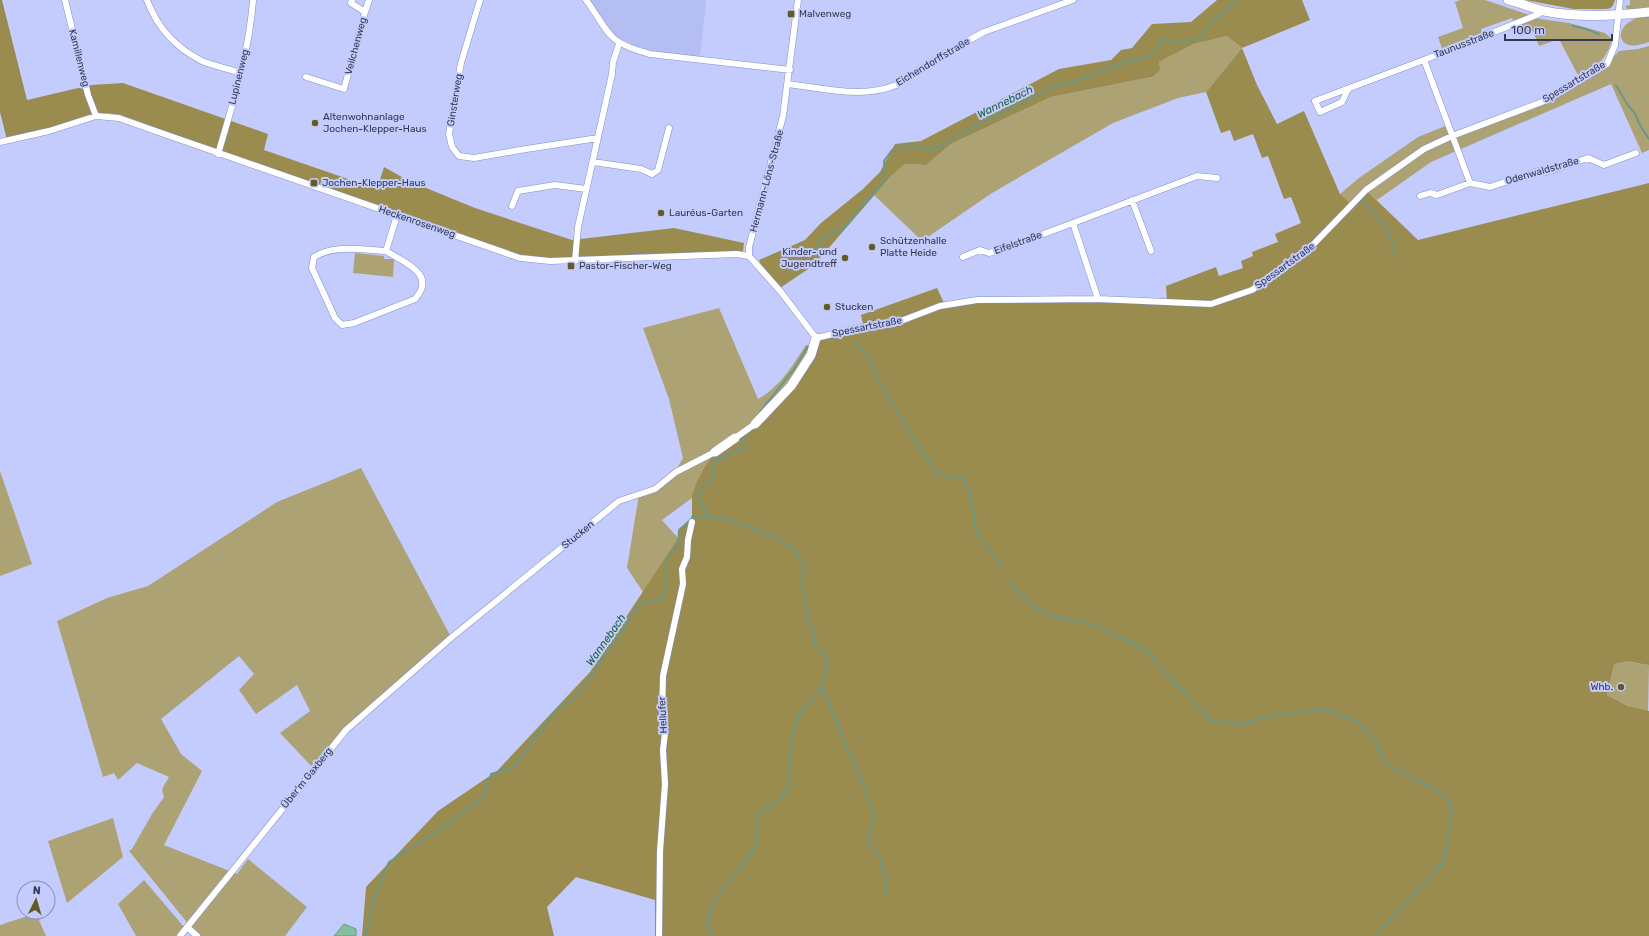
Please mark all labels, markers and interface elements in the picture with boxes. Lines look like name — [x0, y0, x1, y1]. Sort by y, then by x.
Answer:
place label: Malvenweg — [799, 8, 851, 20]
marker: Malvenweg — [786, 9, 796, 19]
street label: Veilchenweg — [343, 16, 369, 76]
scale bar — [1505, 16, 1612, 42]
text: 100 m — [1511, 23, 1545, 37]
street label: Taunusstraße — [1432, 27, 1496, 61]
street label: Kamillenweg — [66, 28, 92, 88]
street label: Eichendorffstraße — [894, 35, 972, 89]
street label: Lupinenweg — [226, 48, 252, 106]
street label: Spessartstraße — [1541, 58, 1608, 105]
street label: Ginsterweg — [445, 73, 465, 127]
water label: Wannebach — [975, 83, 1035, 121]
place label: Altenwohnanlage Jochen-Klepper-Haus — [323, 111, 427, 135]
marker: Altenwohnanlage Jochen-Klepper-Haus — [310, 118, 320, 128]
street label: Hermann-Löns-Straße — [748, 128, 787, 234]
street label: Odenwaldstraße — [1504, 155, 1580, 187]
place label: Jochen-Klepper-Haus — [322, 177, 426, 189]
marker: Jochen-Klepper-Haus — [309, 178, 319, 188]
street label: Heckenrosenweg — [377, 203, 457, 241]
place label: Lauréus-Garten — [669, 207, 743, 219]
marker: Lauréus-Garten — [656, 208, 666, 218]
street label: Eifelstraße — [992, 229, 1044, 257]
place label: Schützenhalle Platte Heide — [880, 235, 947, 259]
street label: Spessartstraße — [1253, 240, 1318, 292]
marker: Schützenhalle Platte Heide — [867, 242, 877, 252]
place label: Kinder- und Jugendtreff — [781, 246, 837, 270]
marker: Kinder- und Jugendtreff — [840, 253, 850, 263]
place label: Pastor-Fischer-Weg — [579, 260, 672, 272]
marker: Pastor-Fischer-Weg — [566, 261, 576, 271]
place label: Stucken — [835, 301, 873, 313]
marker: Stucken — [822, 302, 832, 312]
street label: Spessartstraße — [831, 314, 903, 340]
street label: Stucken — [559, 518, 597, 552]
water label: Wannebach — [583, 611, 629, 668]
place label: Whb. — [1591, 681, 1613, 693]
marker: Whb. — [1616, 682, 1626, 692]
street label: Hellufer — [656, 696, 670, 734]
street label: Über'm Gaxberg — [279, 745, 335, 811]
north arrow — [16, 880, 56, 920]
text: N — [32, 884, 41, 897]

